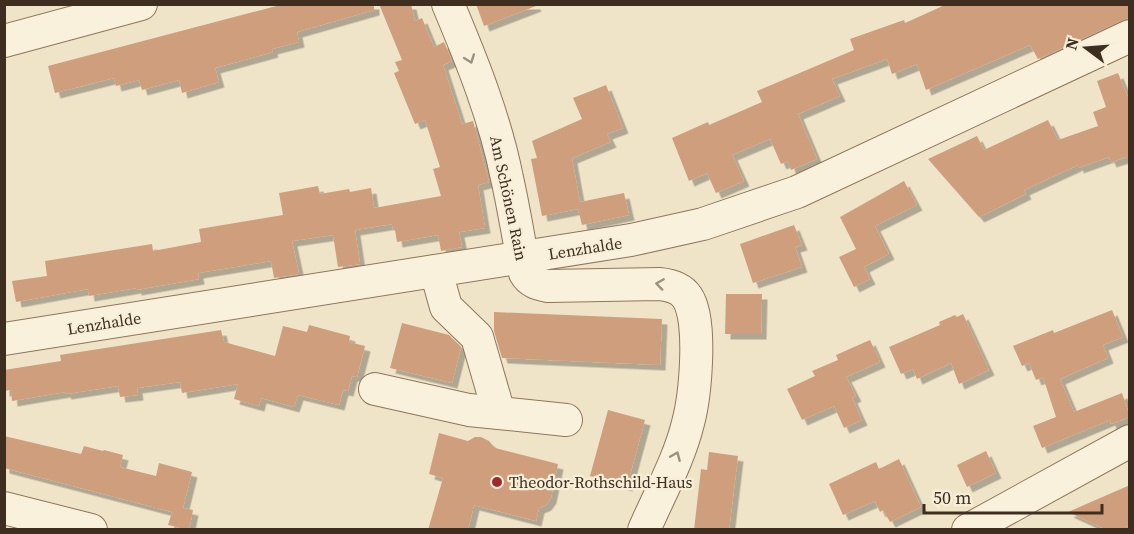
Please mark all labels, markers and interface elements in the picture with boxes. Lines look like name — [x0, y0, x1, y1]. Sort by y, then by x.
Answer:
north arrow — [1056, 18, 1116, 78]
text: N — [1059, 35, 1084, 52]
one-way arrow — [463, 53, 476, 63]
street label: Am Schönen Rain — [485, 133, 533, 263]
street label: Lenzhalde — [547, 231, 623, 265]
one-way arrow — [655, 279, 665, 291]
street label: Lenzhalde — [66, 306, 142, 340]
one-way arrow — [669, 452, 681, 463]
place label: Theodor-Rothschild-Haus — [509, 471, 693, 493]
marker: Theodor-Rothschild-Haus — [490, 475, 504, 489]
scale bar — [924, 477, 1102, 515]
text: 50 m — [933, 485, 971, 510]

